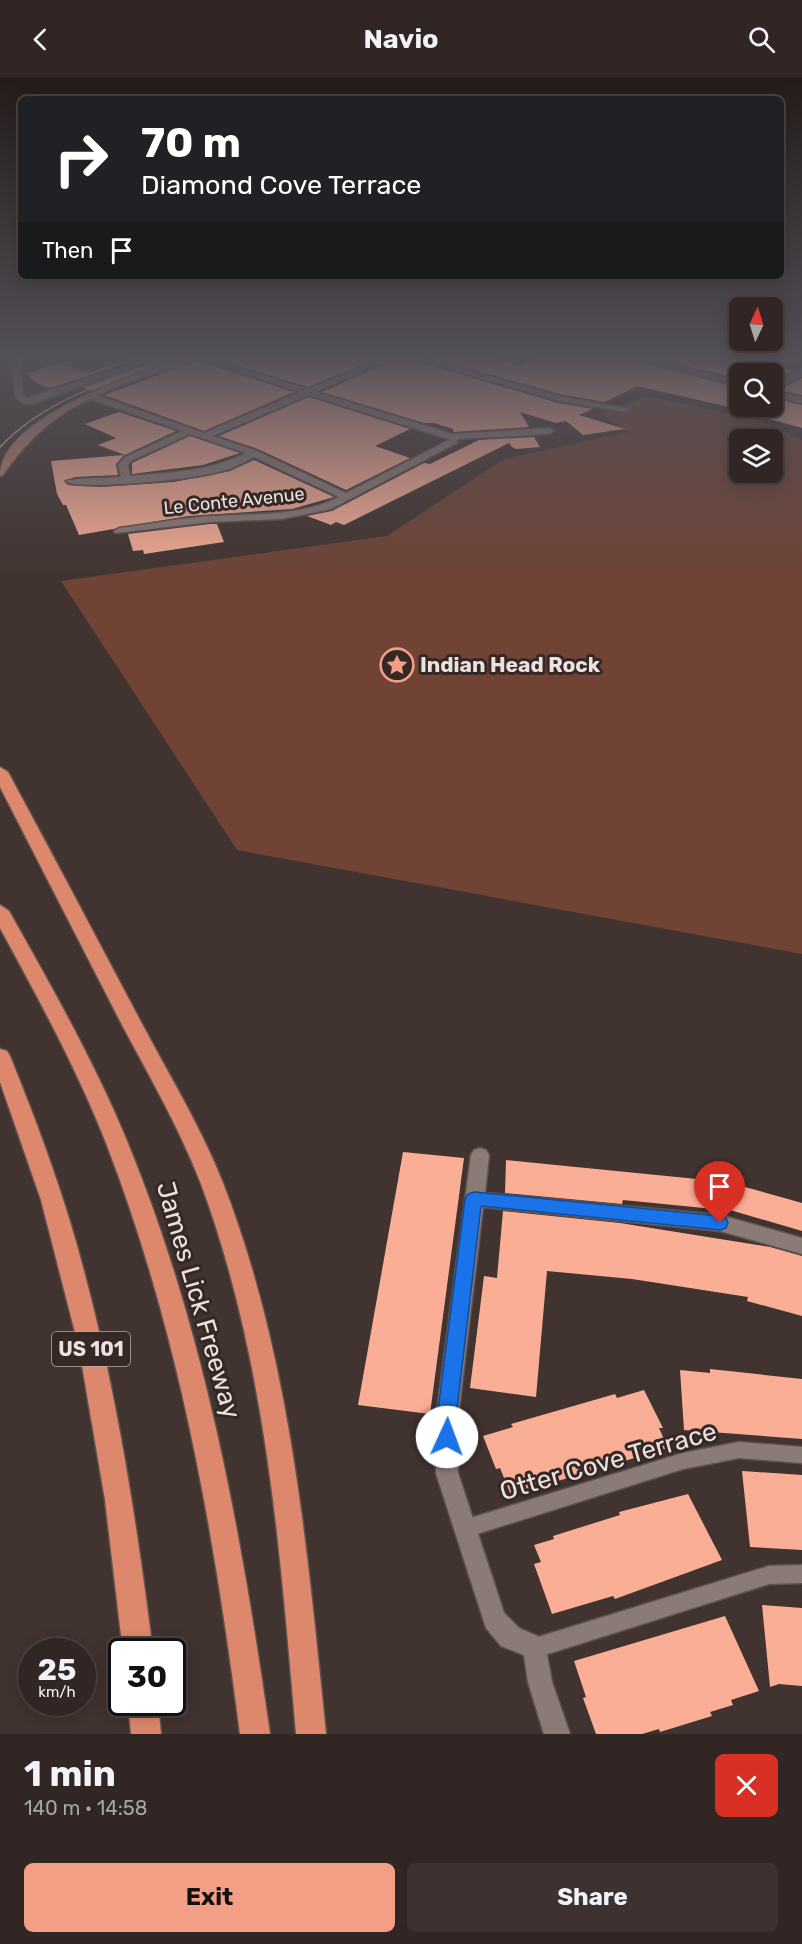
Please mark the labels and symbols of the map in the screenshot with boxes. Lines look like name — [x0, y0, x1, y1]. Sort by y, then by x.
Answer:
north arrow — [729, 297, 783, 351]
street label: Le Conte Avenue — [162, 483, 306, 519]
place icon: Indian Head Rock — [379, 647, 415, 683]
place label: Indian Head Rock — [420, 652, 601, 677]
pin — [694, 1161, 745, 1223]
street label: James Lick Freeway — [150, 1178, 247, 1422]
road number: US 101 — [52, 1332, 130, 1366]
position arrow — [415, 1405, 479, 1469]
street label: Otter Cove Terrace — [496, 1416, 720, 1507]
speed limit sign: 30 — [108, 1638, 186, 1716]

